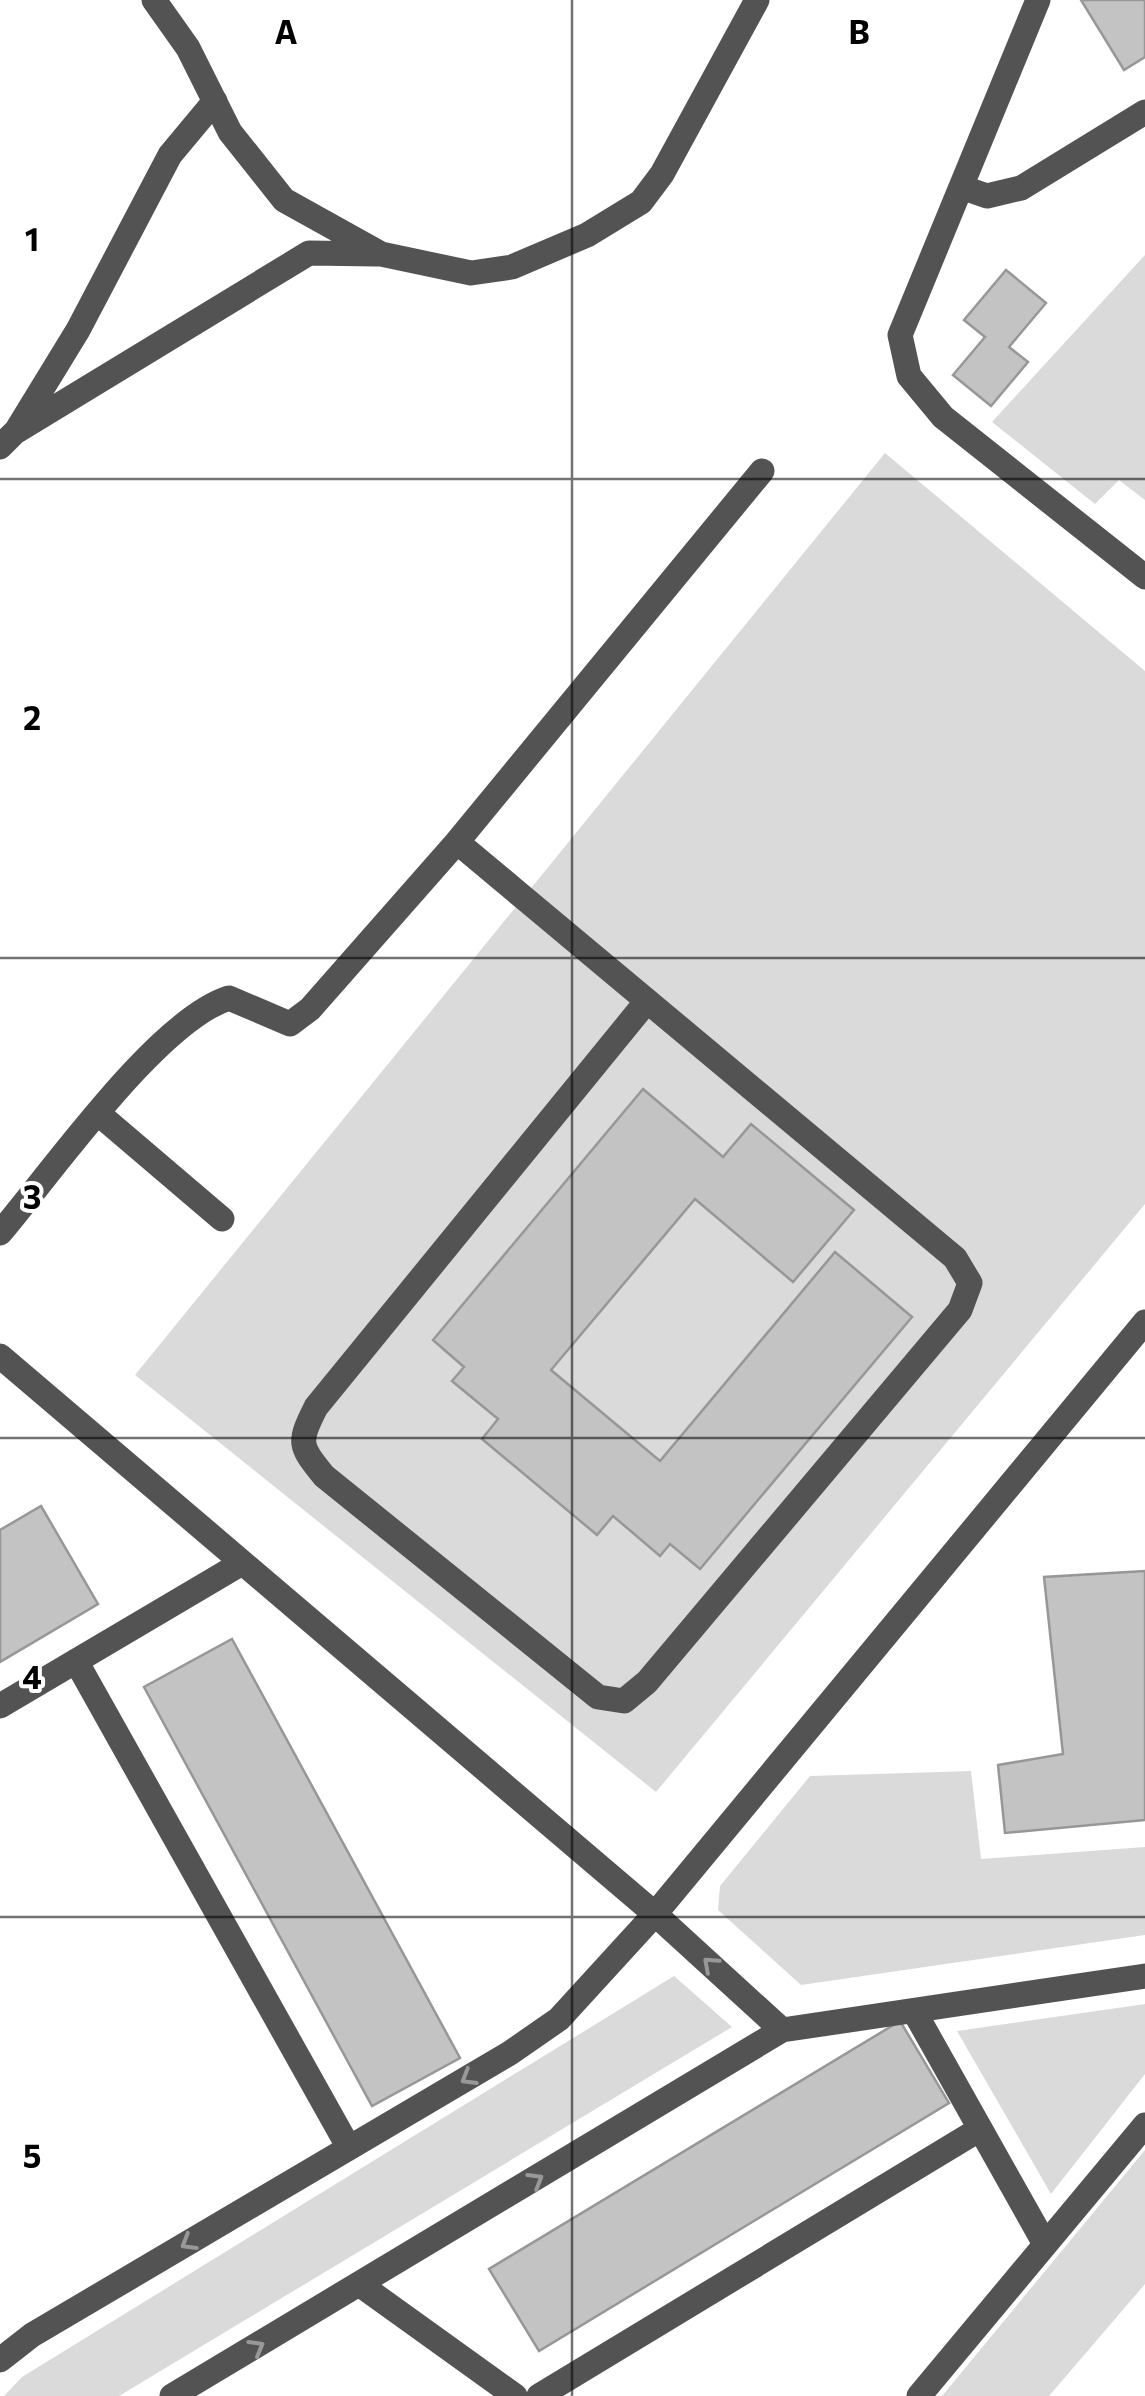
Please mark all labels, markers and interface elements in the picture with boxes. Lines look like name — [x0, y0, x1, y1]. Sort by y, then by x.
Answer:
text: A — [275, 11, 298, 51]
text: B — [848, 11, 870, 51]
text: 1 — [25, 218, 39, 258]
text: 2 — [23, 697, 41, 737]
text: 3 — [23, 1176, 41, 1216]
text: 4 — [22, 1656, 42, 1696]
one-way arrow — [703, 1958, 722, 1976]
one-way arrow — [461, 2066, 479, 2085]
text: 5 — [23, 2135, 41, 2175]
one-way arrow — [525, 2173, 543, 2192]
one-way arrow — [181, 2231, 199, 2250]
one-way arrow — [246, 2340, 264, 2359]

